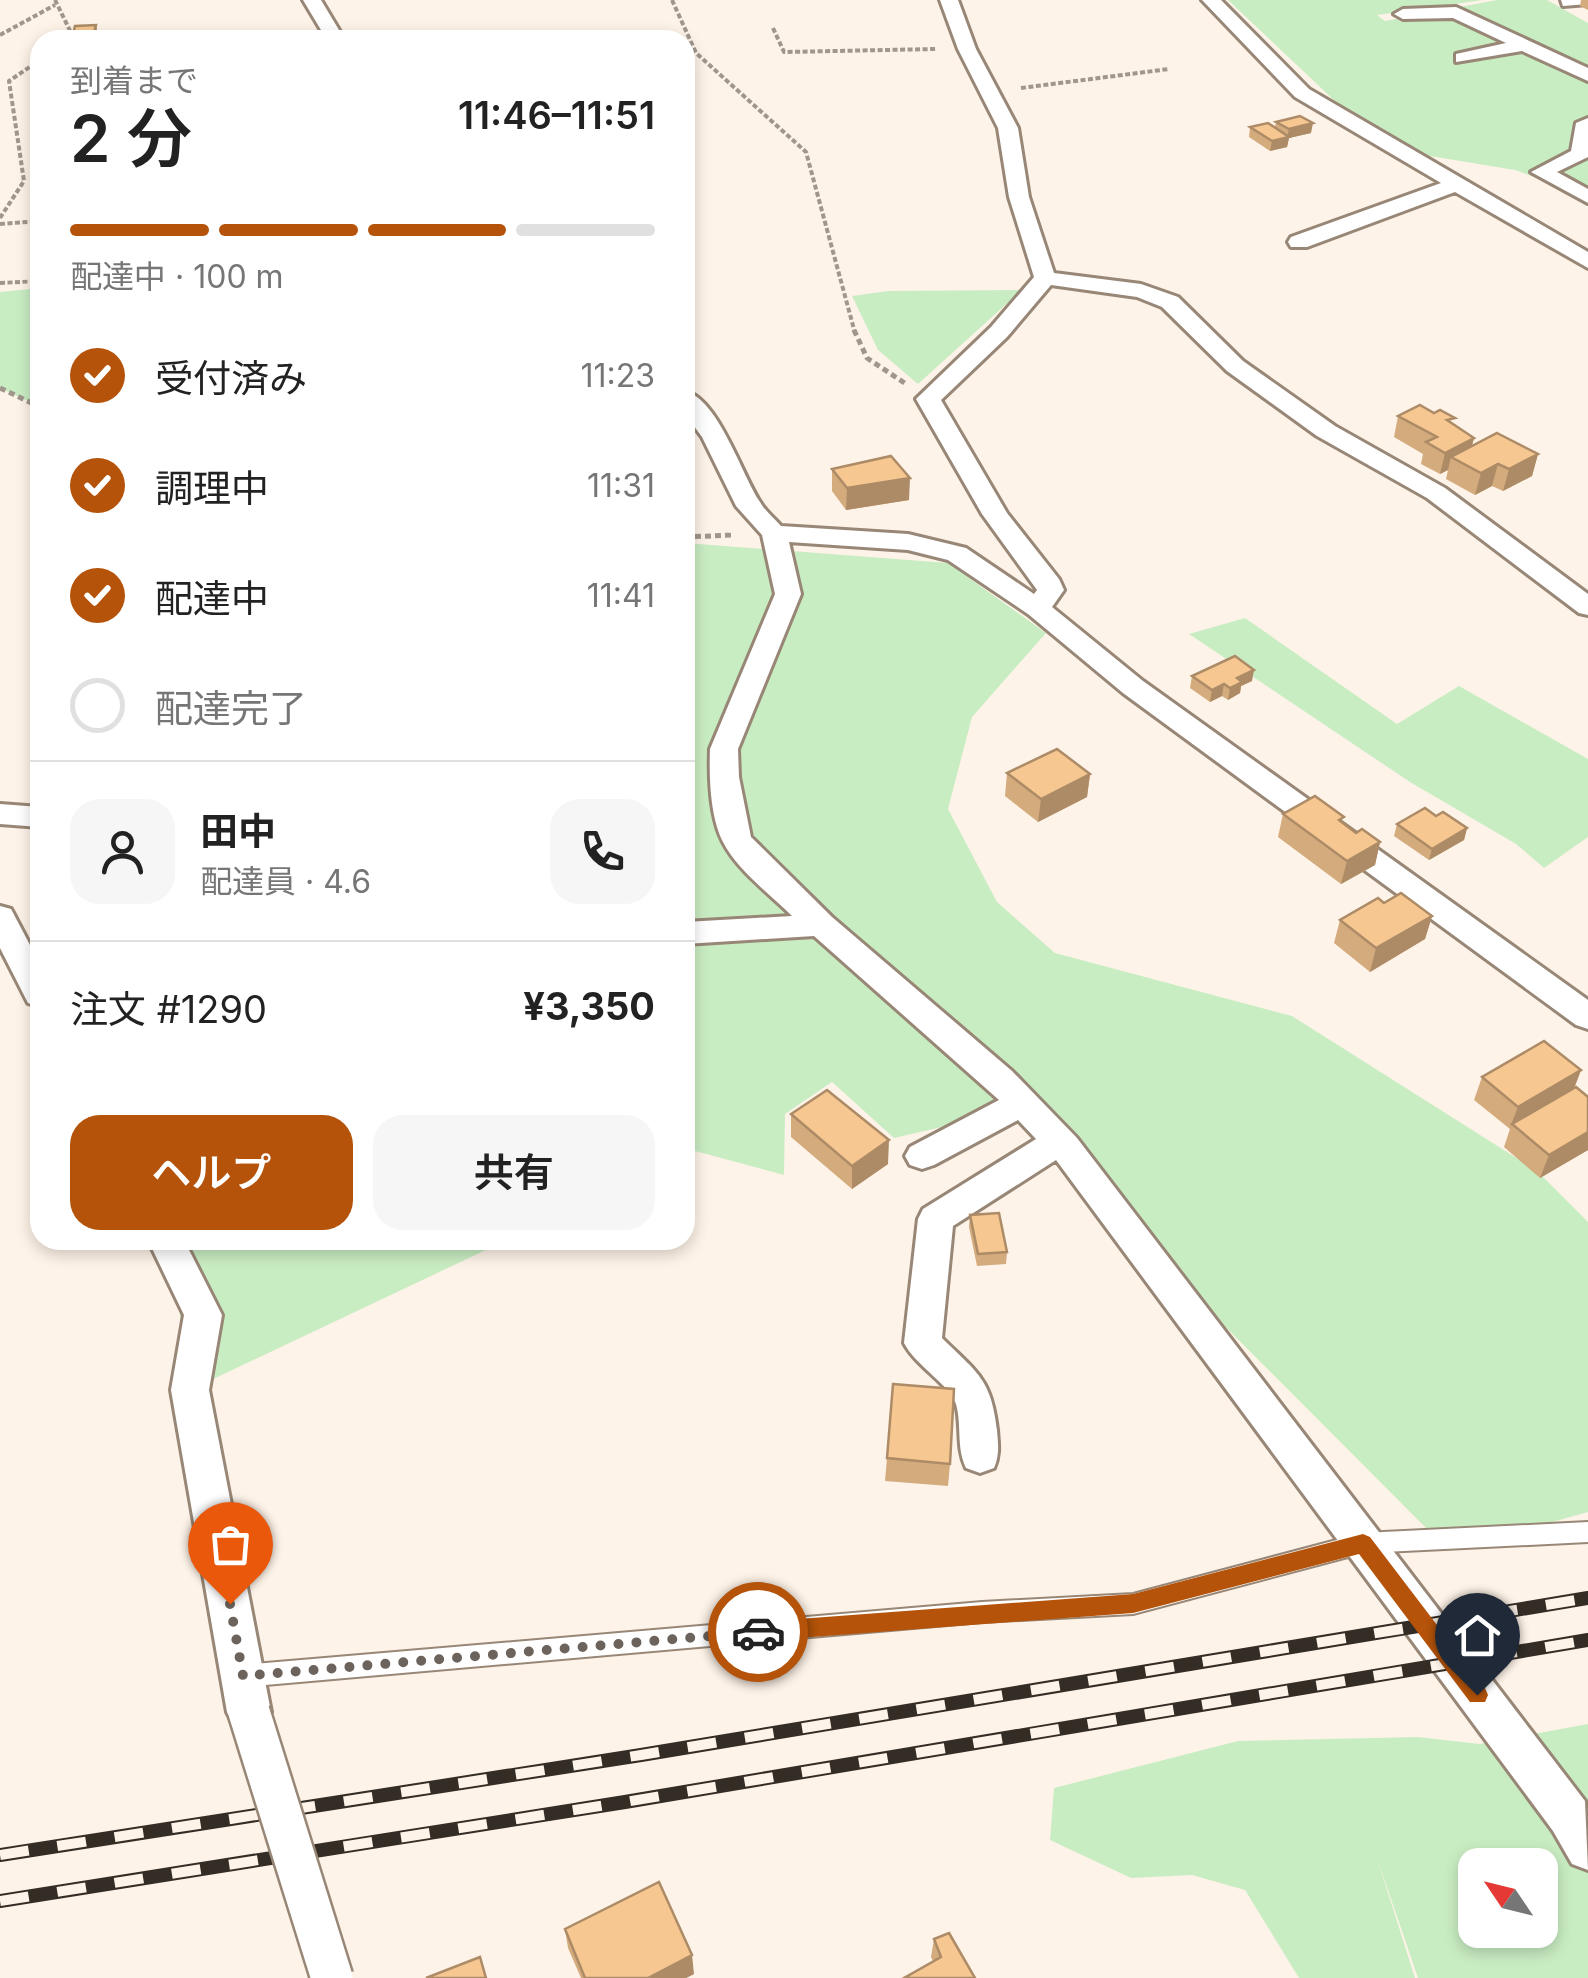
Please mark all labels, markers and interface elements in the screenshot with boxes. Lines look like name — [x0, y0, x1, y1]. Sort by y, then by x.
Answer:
text: 到着まで — [70, 61, 198, 100]
text: 11:46–11:51 — [458, 92, 655, 138]
text: 2 分 — [70, 99, 192, 178]
text: 配達中 · 100 m — [70, 257, 284, 296]
icon: check — [70, 348, 125, 403]
text: 受付済み — [155, 355, 307, 401]
text: 11:23 — [580, 356, 655, 395]
icon: check — [70, 458, 125, 513]
text: 調理中 — [155, 465, 269, 511]
text: 11:31 — [587, 466, 655, 505]
icon: check — [70, 568, 125, 623]
text: 配達中 — [155, 575, 269, 621]
text: 11:41 — [587, 576, 655, 615]
text: 配達完了 — [155, 685, 307, 731]
button: person — [70, 799, 175, 904]
button: phone — [550, 799, 655, 904]
text: 田中 — [200, 808, 276, 854]
text: 配達員 · 4.6 — [200, 862, 371, 901]
text: ¥3,350 — [523, 983, 655, 1029]
text: 注文 #1290 — [70, 986, 267, 1032]
button: ヘルプ — [70, 1115, 353, 1230]
button: 共有 — [373, 1115, 655, 1230]
pin — [188, 1502, 273, 1605]
icon: bag — [203, 1517, 258, 1572]
courier — [708, 1582, 808, 1682]
pin — [1435, 1593, 1520, 1696]
icon: car — [731, 1605, 786, 1660]
icon: home — [1450, 1608, 1505, 1663]
north arrow — [1458, 1848, 1558, 1948]
map controls — [1458, 1848, 1558, 1948]

